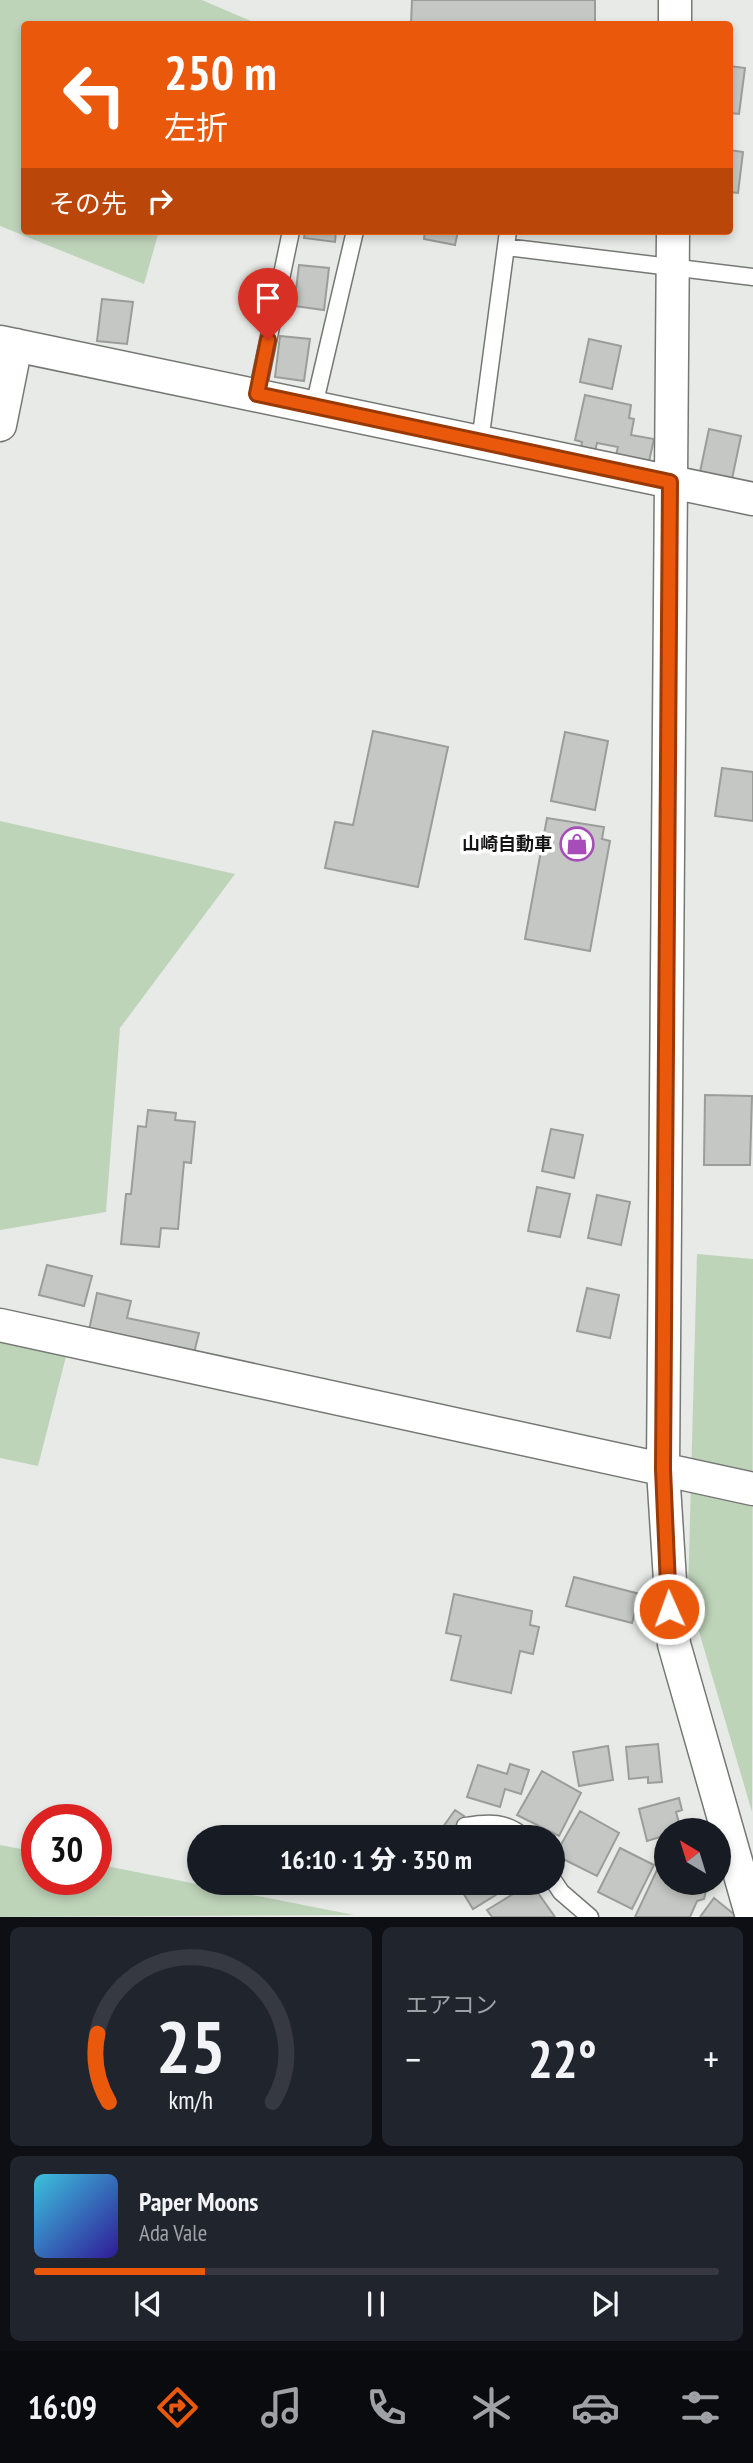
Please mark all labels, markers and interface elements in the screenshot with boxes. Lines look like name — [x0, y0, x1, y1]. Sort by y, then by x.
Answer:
text: 250 m — [164, 40, 277, 104]
icon: left — [49, 49, 140, 140]
text: 左折 — [164, 106, 228, 148]
icon: right — [141, 182, 179, 220]
text: その先 — [49, 187, 127, 220]
pin — [238, 268, 298, 340]
icon: arrive — [249, 279, 287, 317]
shop icon: 山崎自動車 — [558, 825, 596, 863]
place label: 山崎自動車 — [462, 832, 552, 855]
position arrow — [632, 1572, 706, 1646]
speed limit sign: 30 — [21, 1804, 112, 1895]
north arrow — [654, 1818, 732, 1895]
map controls — [654, 1818, 731, 1895]
text: 16:10 · 1 分 · 350 m — [280, 1843, 472, 1876]
text: エアコン — [406, 1990, 498, 2019]
text: 25 — [156, 1999, 226, 2093]
text: 22° — [528, 2025, 597, 2092]
text: − — [406, 2034, 421, 2083]
text: + — [703, 2034, 719, 2083]
text: km/h — [169, 2084, 213, 2116]
text: Paper Moons — [139, 2185, 258, 2218]
text: Ada Vale — [139, 2218, 207, 2247]
icon: previous — [129, 2285, 167, 2323]
icon: pause — [357, 2285, 395, 2323]
icon: next — [586, 2285, 624, 2323]
icon: directions — [153, 2383, 202, 2432]
icon: music — [257, 2383, 306, 2432]
icon: phone — [362, 2383, 411, 2432]
icon: climate — [467, 2383, 516, 2432]
icon: car — [571, 2383, 620, 2432]
icon: filters — [676, 2383, 725, 2432]
text: 16:09 — [28, 2386, 97, 2428]

